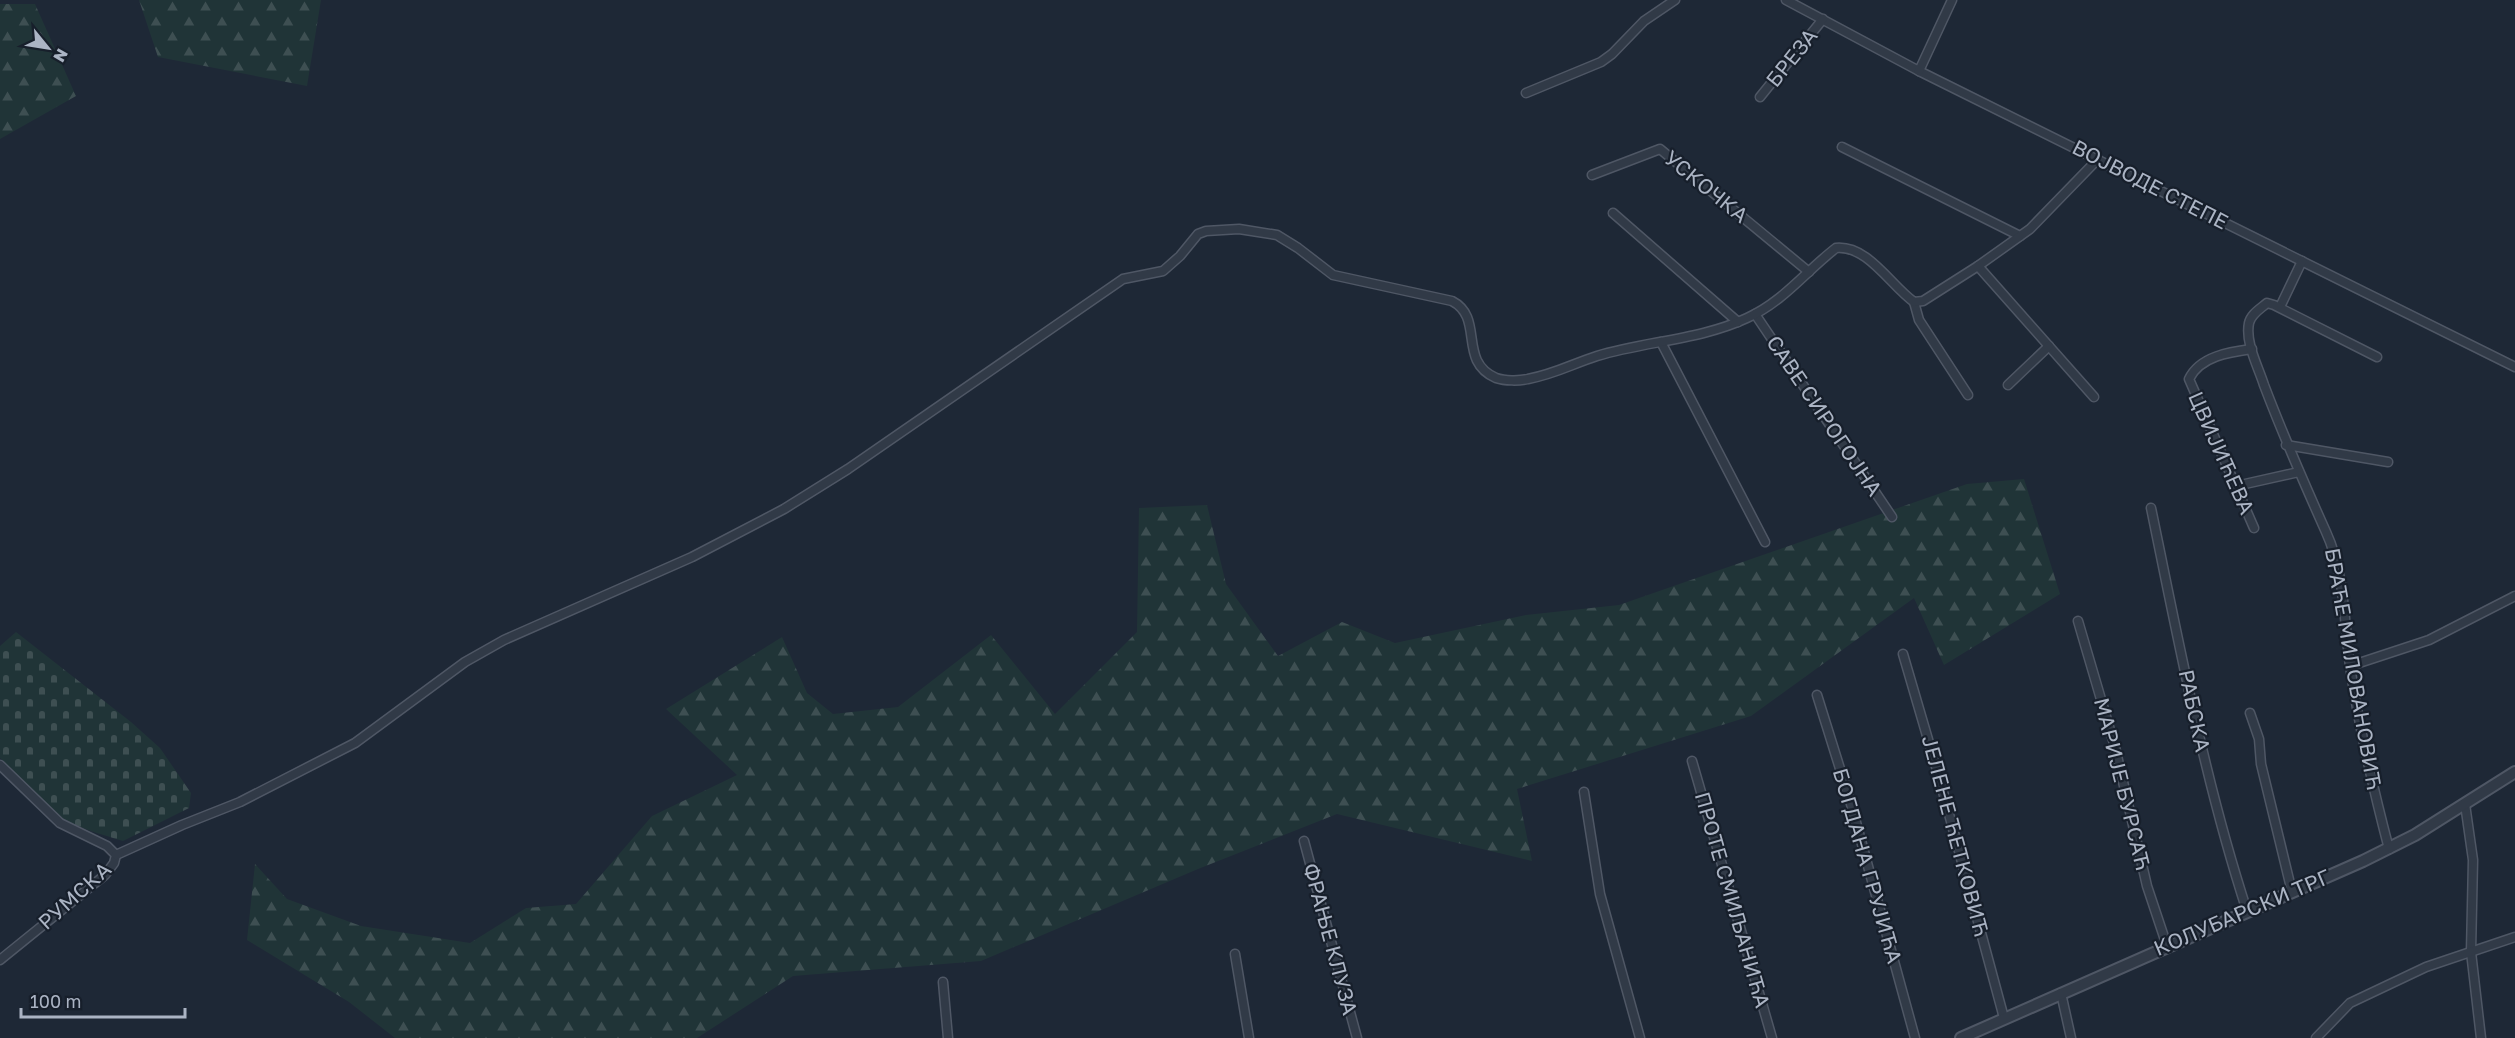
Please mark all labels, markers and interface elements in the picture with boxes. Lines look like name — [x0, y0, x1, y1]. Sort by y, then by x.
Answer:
north arrow — [18, 18, 78, 78]
street label: БРЕЗА — [1760, 23, 1823, 92]
text: N — [49, 45, 73, 66]
street label: ВОЈВОДЕ СТЕПЕ — [2068, 134, 2233, 235]
street label: УСКОЧКА — [1659, 144, 1754, 228]
street label: САВЕ СИРОГОЈНА — [1761, 330, 1888, 501]
street label: ЦВИЈИЋЕВА — [2183, 387, 2261, 518]
street label: БРАЋЕ МИЛОВАНОВИЋ — [2320, 546, 2388, 792]
street label: РАБСКА — [2174, 667, 2216, 754]
street label: МАРИЈЕ БУРСАЋ — [2089, 695, 2157, 873]
street label: ЈЕЛЕНЕ ЋЕТКОВИЋ — [1917, 732, 1995, 939]
street label: БОГДАНА ГРУЈИЋА — [1828, 765, 1908, 967]
street label: ПРОТЕ СМИЉАНИЋА — [1690, 789, 1776, 1011]
street label: РУМСКА — [33, 856, 116, 935]
street label: ФРАЊЕ КЛУЗА — [1298, 860, 1364, 1018]
street label: КОЛУБАРСКИ ТРГ — [2150, 863, 2334, 961]
scale bar — [21, 981, 184, 1019]
text: 100 m — [30, 990, 81, 1012]

